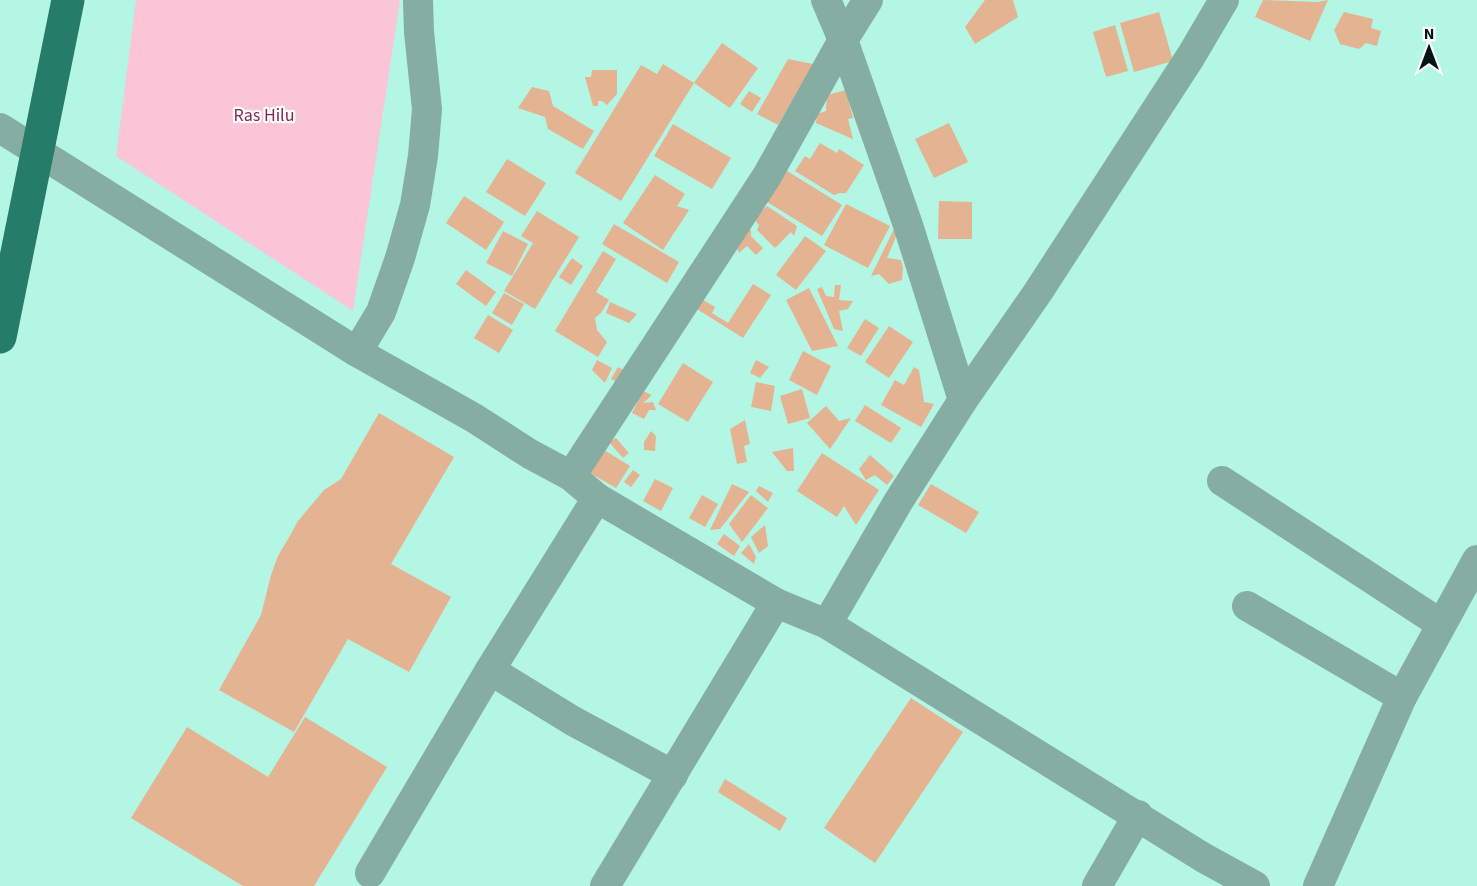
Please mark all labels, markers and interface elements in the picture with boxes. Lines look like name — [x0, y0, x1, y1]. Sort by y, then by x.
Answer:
north arrow — [1399, 18, 1459, 78]
text: N — [1424, 23, 1434, 45]
park label: Ras Hilu — [234, 103, 294, 128]

